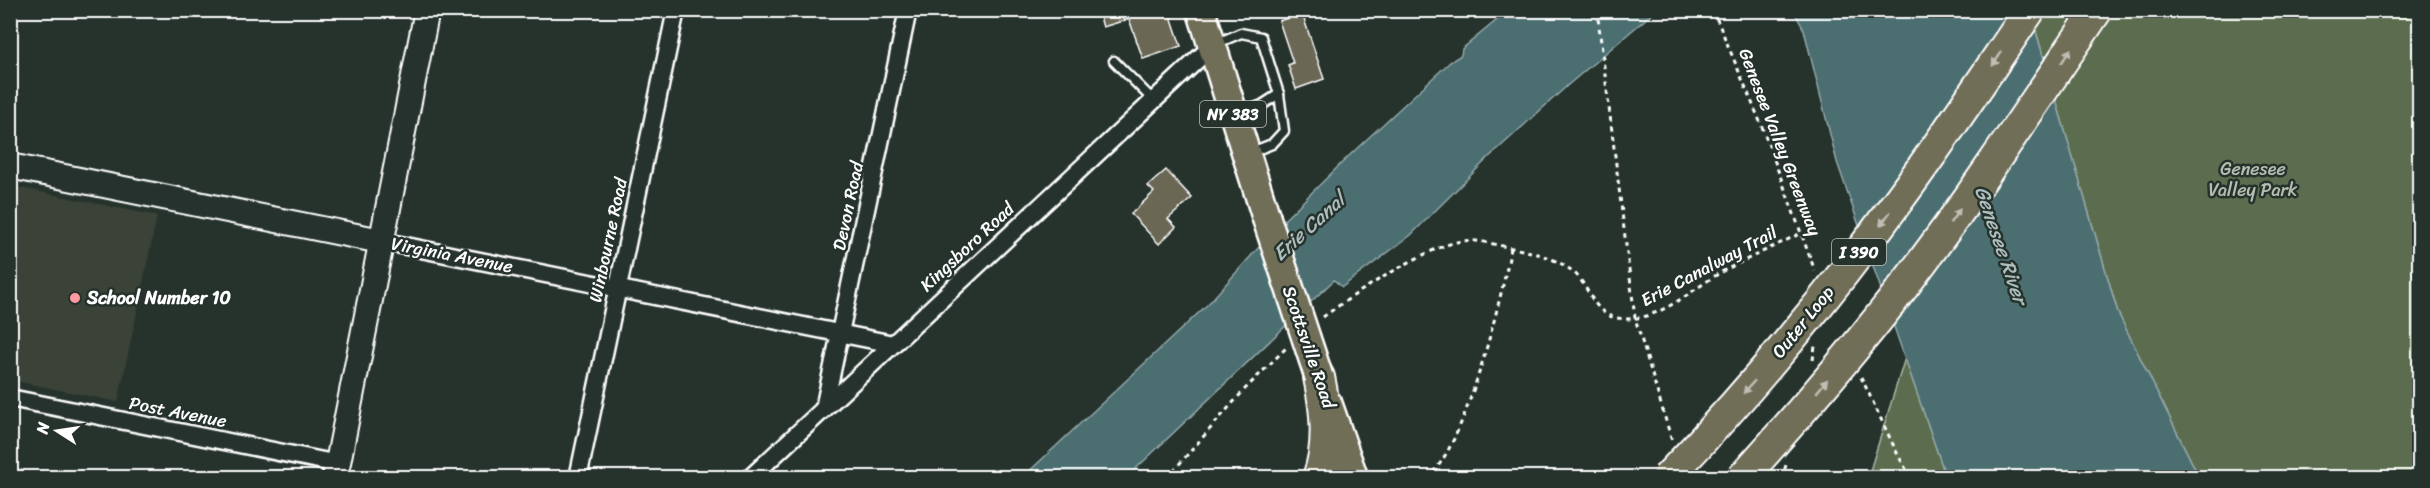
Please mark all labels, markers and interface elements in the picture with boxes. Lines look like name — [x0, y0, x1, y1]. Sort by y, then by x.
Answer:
street label: Genesee Valley Greenway — [1729, 43, 1831, 241]
one-way arrow — [2060, 48, 2071, 64]
one-way arrow — [1991, 50, 2003, 66]
road number: NY 383 — [1200, 101, 1266, 127]
park label: Genesee Valley Park — [2209, 153, 2298, 206]
street label: Devon Road — [823, 157, 873, 253]
street label: Winbourne Road — [579, 173, 637, 305]
water label: Erie Canal — [1264, 181, 1357, 270]
water label: Genesee River — [1964, 181, 2039, 312]
street label: Kingsboro Road — [912, 193, 1023, 300]
one-way arrow — [1949, 209, 1961, 224]
one-way arrow — [1879, 210, 1891, 226]
street label: Erie Canalway Trail — [1635, 216, 1784, 316]
street label: Virginia Avenue — [388, 228, 516, 282]
road number: I 390 — [1832, 239, 1886, 265]
street label: Outer Loop — [1763, 278, 1843, 366]
street label: Scottsville Road — [1273, 281, 1345, 414]
place label: School Number 10 — [86, 282, 231, 314]
marker: School Number 10 — [68, 291, 82, 305]
one-way arrow — [1742, 379, 1756, 394]
one-way arrow — [1815, 379, 1828, 394]
street label: Post Avenue — [126, 387, 230, 437]
north arrow — [27, 401, 87, 461]
text: N — [27, 419, 58, 437]

